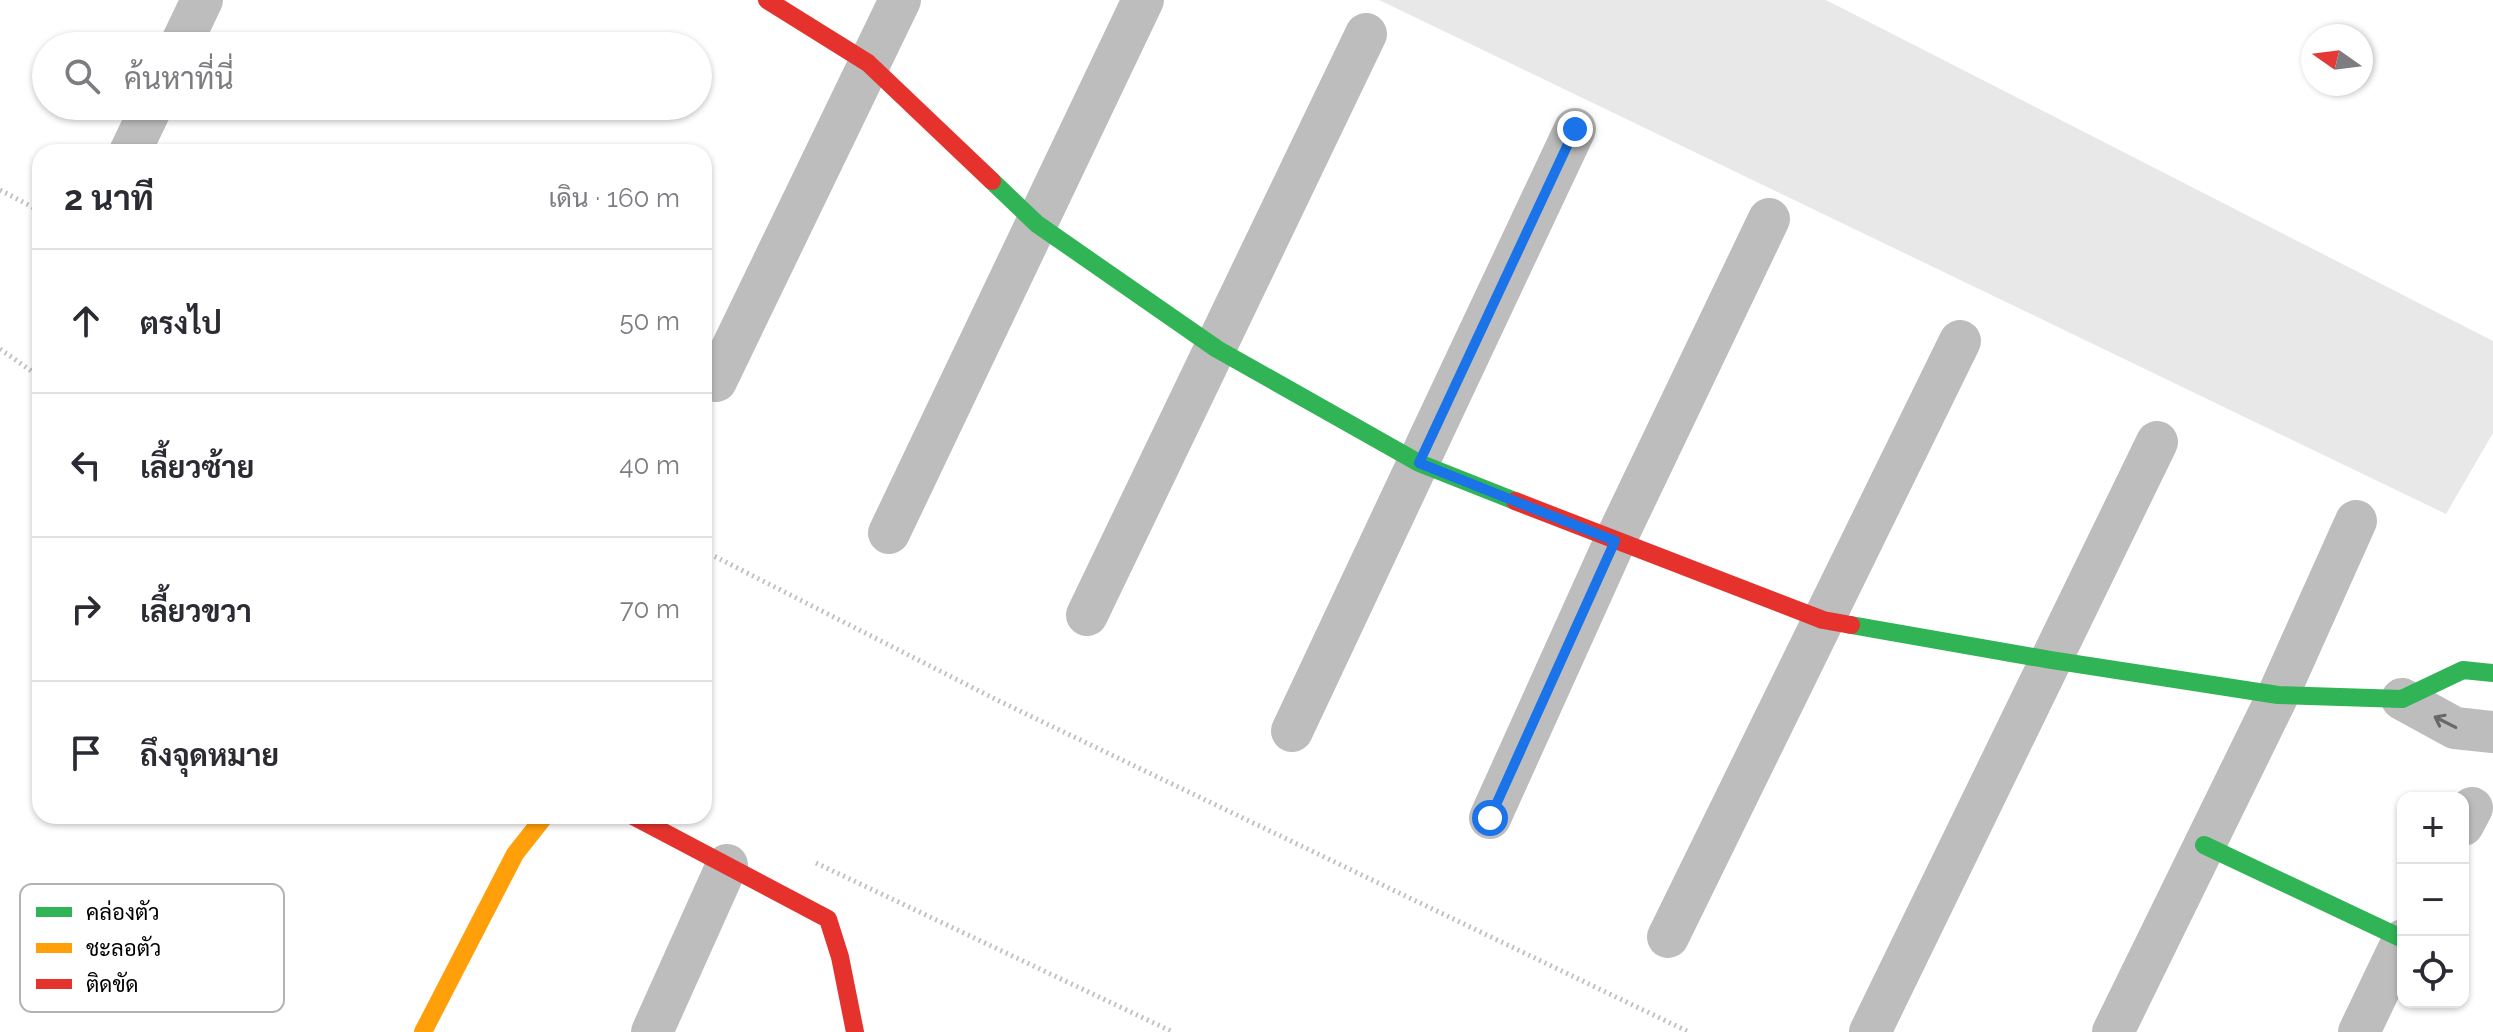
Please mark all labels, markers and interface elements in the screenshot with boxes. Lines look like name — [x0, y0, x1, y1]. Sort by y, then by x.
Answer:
north arrow — [2301, 24, 2373, 96]
search box — [32, 32, 712, 120]
icon: search — [60, 54, 104, 98]
text: ค้นหาที่นี่ — [124, 61, 234, 96]
route end — [1557, 111, 1593, 147]
text: 2 นาที — [64, 178, 154, 218]
text: เดิน · 160 m — [549, 183, 680, 213]
icon: ahead — [64, 299, 108, 343]
text: ตรงไป — [140, 306, 222, 341]
text: 50 m — [619, 306, 680, 336]
icon: left — [64, 443, 108, 487]
text: เลี้ยวซ้าย — [140, 450, 254, 485]
text: 40 m — [619, 450, 680, 480]
icon: right — [64, 587, 108, 631]
text: เลี้ยวขวา — [140, 594, 252, 629]
text: 70 m — [620, 594, 680, 624]
one-way arrow — [2434, 714, 2458, 730]
icon: arrive — [64, 731, 108, 775]
text: ถึงจุดหมาย — [140, 738, 279, 773]
map controls — [2397, 792, 2469, 1008]
button: + — [2397, 792, 2469, 864]
route start — [1472, 800, 1508, 836]
button: − — [2397, 864, 2469, 936]
legend — [20, 884, 284, 1012]
text: คล่องตัว — [86, 899, 160, 925]
text: ชะลอตัว — [86, 935, 161, 961]
button: locate — [2397, 936, 2469, 1008]
text: ติดขัด — [86, 971, 138, 997]

